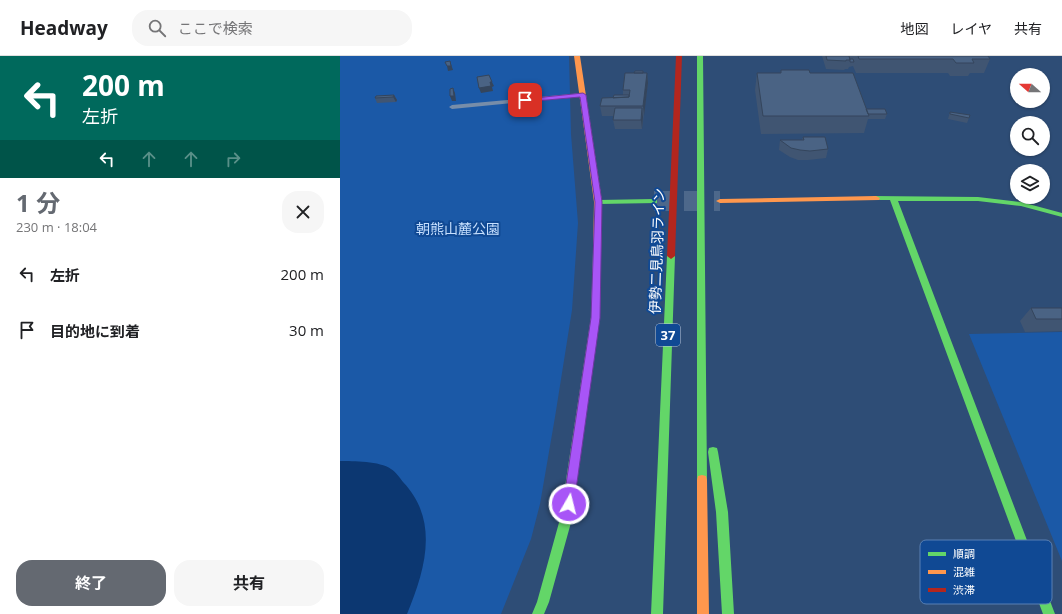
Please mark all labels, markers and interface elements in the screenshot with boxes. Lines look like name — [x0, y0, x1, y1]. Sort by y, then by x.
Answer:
search box — [132, 10, 412, 46]
text: Headway — [20, 15, 108, 41]
icon: search — [146, 17, 168, 39]
text: ここで検索 — [178, 18, 253, 38]
text: 地図 — [900, 19, 928, 38]
text: レイヤ — [950, 19, 992, 38]
text: 共有 — [1014, 19, 1042, 38]
text: 200 m — [82, 66, 165, 104]
north arrow — [1010, 68, 1050, 108]
map controls — [1010, 68, 1050, 204]
icon: left — [16, 72, 68, 124]
pin — [508, 83, 542, 117]
icon: arrive — [514, 89, 536, 111]
text: 左折 — [82, 104, 118, 128]
button: search — [1010, 116, 1050, 156]
icon: left — [96, 148, 118, 170]
icon: ahead — [138, 148, 160, 170]
icon: ahead — [180, 148, 202, 170]
icon: right — [222, 148, 244, 170]
button: layers — [1010, 164, 1050, 204]
text: 1 分 — [16, 186, 60, 219]
street label: 伊勢二見鳥羽ライン — [645, 188, 668, 314]
button: close — [282, 191, 324, 233]
text: 230 m · 18:04 — [16, 218, 97, 236]
park label: 朝熊山麓公園 — [416, 219, 500, 238]
icon: left — [16, 263, 38, 285]
text: 200 m — [280, 264, 324, 284]
text: 左折 — [50, 265, 80, 285]
icon: arrive — [16, 319, 38, 341]
text: 30 m — [289, 320, 324, 340]
text: 目的地に到着 — [50, 321, 140, 341]
road number: 37 — [656, 324, 680, 346]
position arrow — [548, 483, 590, 525]
legend — [920, 540, 1052, 604]
text: 順調 — [953, 546, 975, 561]
button: 終了 — [16, 560, 166, 606]
button: 共有 — [174, 560, 324, 606]
text: 混雑 — [953, 564, 975, 579]
text: 渋滞 — [953, 582, 975, 597]

